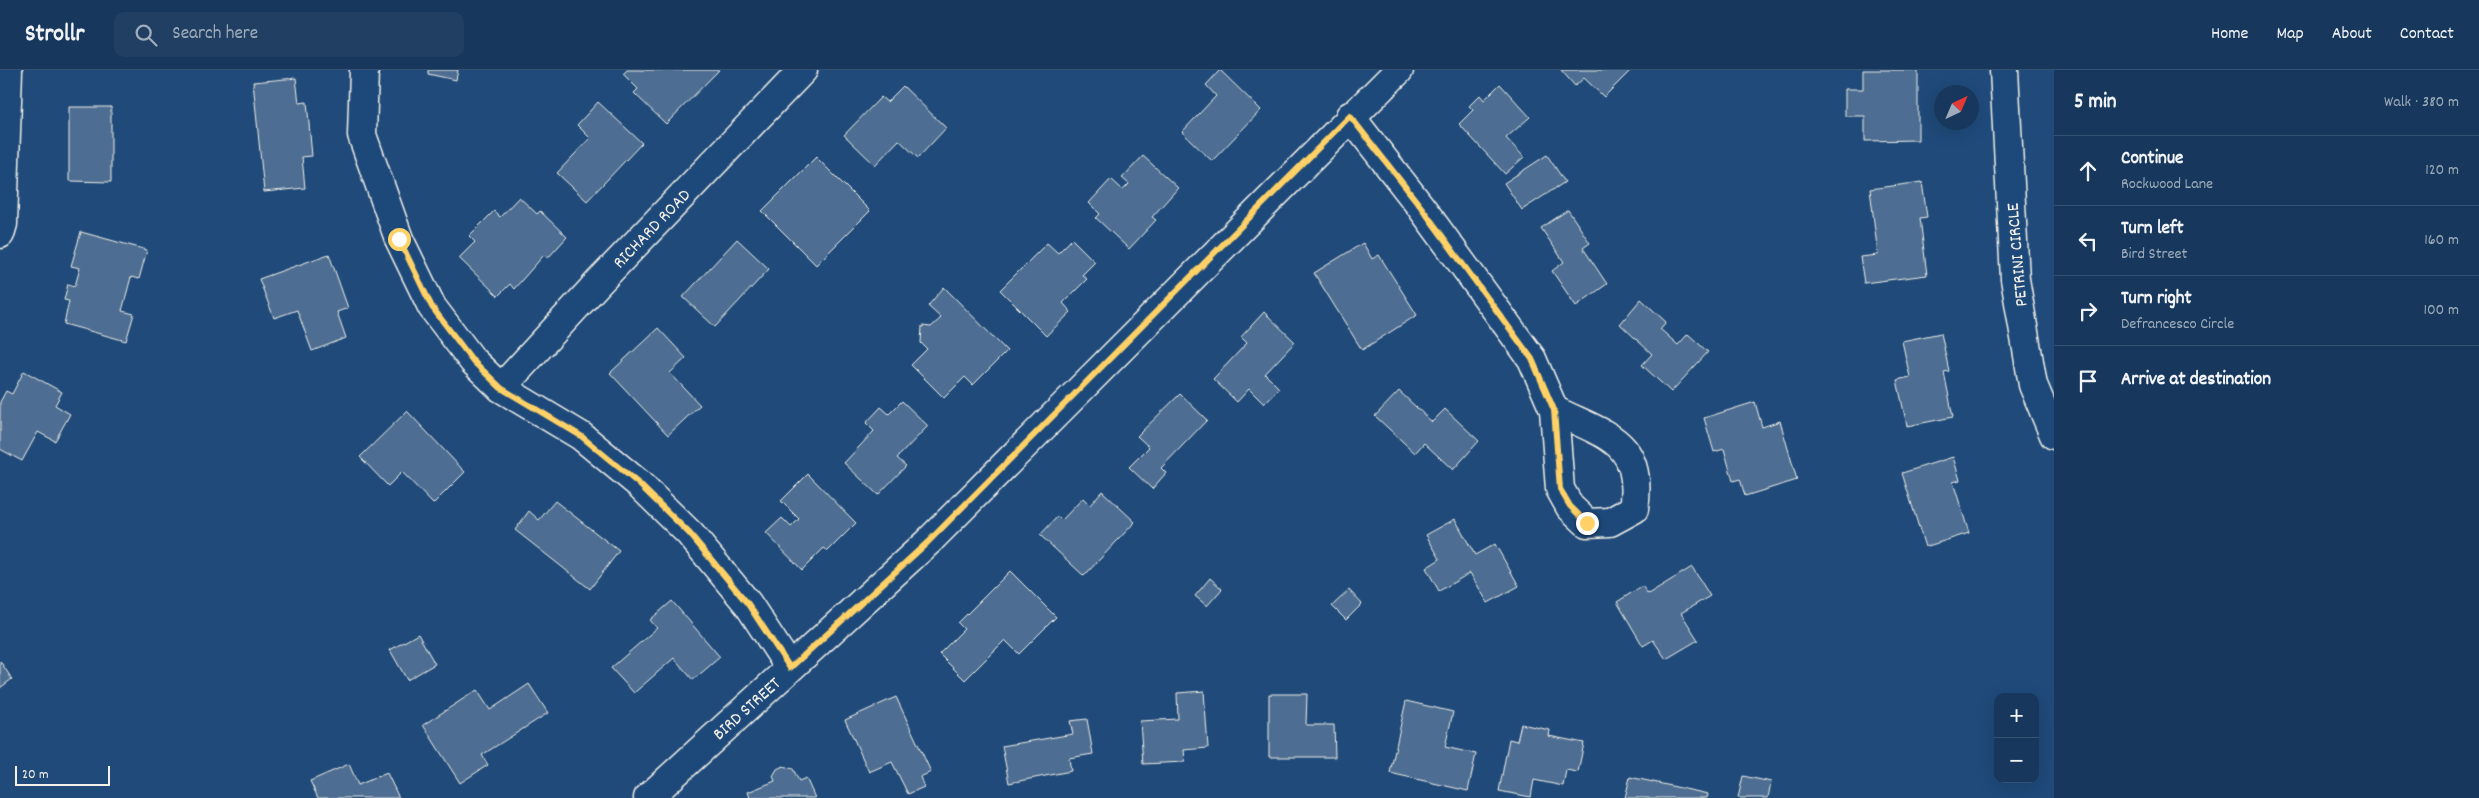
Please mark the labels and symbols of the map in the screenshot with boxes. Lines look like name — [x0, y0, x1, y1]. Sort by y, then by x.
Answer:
north arrow — [1934, 85, 1979, 130]
street label: RICHARD ROAD — [608, 184, 697, 275]
street label: PETRINI CIRCLE — [2001, 202, 2035, 308]
route start — [388, 228, 411, 251]
route end — [1576, 512, 1599, 535]
street label: BIRD STREET — [708, 673, 787, 747]
scale bar — [15, 763, 110, 786]

